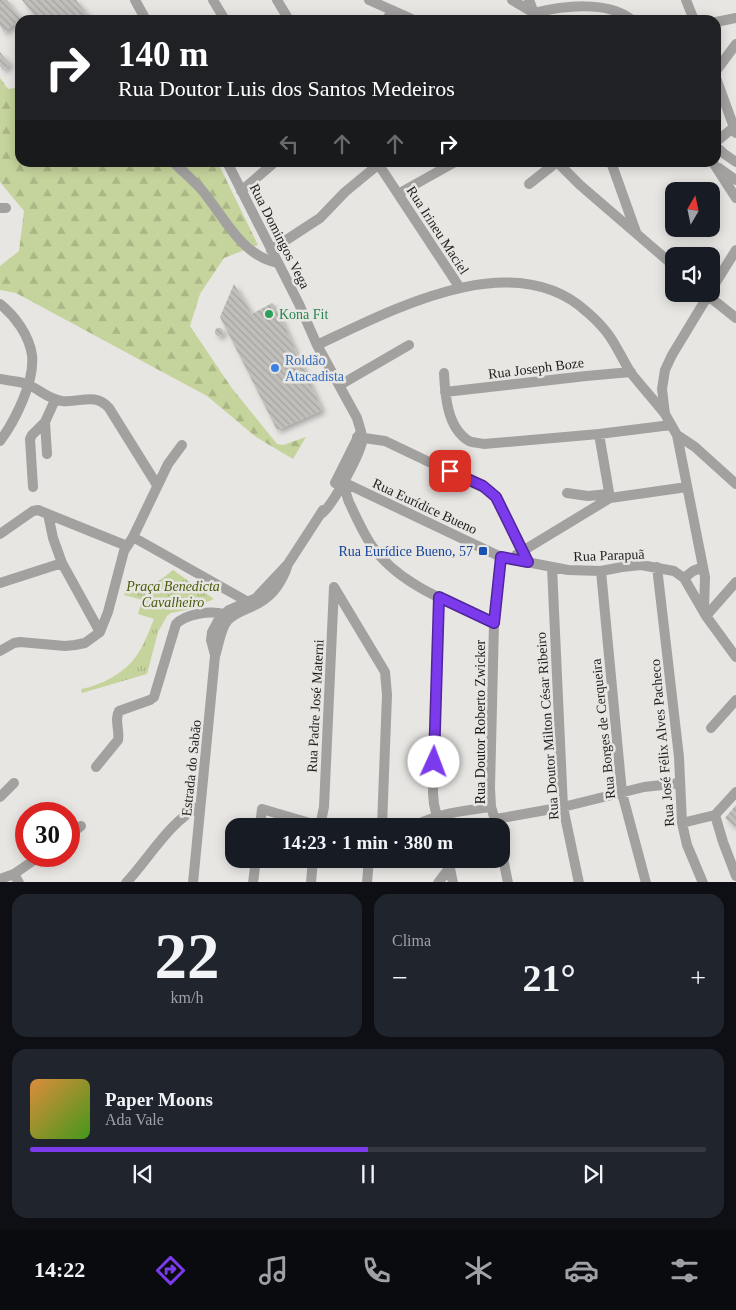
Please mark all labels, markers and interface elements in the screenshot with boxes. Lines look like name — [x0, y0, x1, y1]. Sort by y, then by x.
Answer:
icon: right — [35, 35, 100, 100]
text: 140 m — [118, 35, 208, 74]
text: Rua Doutor Luis dos Santos Medeiros — [118, 76, 455, 101]
icon: left — [275, 130, 303, 158]
icon: ahead — [328, 130, 356, 158]
icon: ahead — [381, 130, 409, 158]
icon: right — [434, 130, 462, 158]
street label: Rua Domingos Vega — [247, 181, 313, 292]
north arrow — [665, 182, 720, 238]
map controls — [665, 182, 720, 302]
street label: Rua Irineu Maciel — [404, 183, 472, 277]
button: sound — [665, 247, 720, 302]
place label: Kona Fit — [279, 307, 329, 322]
marker: Kona Fit — [263, 308, 275, 320]
place label: Roldão Atacadista — [285, 353, 345, 384]
street label: Rua Joseph Boze — [487, 355, 585, 382]
marker: Roldão Atacadista — [269, 362, 281, 374]
pin — [429, 450, 471, 492]
icon: arrive — [436, 457, 464, 485]
street label: Rua Eurídice Bueno — [370, 476, 479, 537]
place label: Rua Eurídice Bueno, 57 — [338, 544, 473, 559]
marker: Rua Eurídice Bueno, 57 — [477, 545, 489, 557]
street label: Rua Parapuã — [573, 547, 646, 564]
park label: Praça Benedicta Cavalheiro — [125, 579, 220, 610]
street label: Rua Doutor Milton César Ribeiro — [533, 632, 562, 820]
street label: Rua Padre José Materni — [305, 639, 326, 773]
street label: Rua Doutor Roberto Zwicker — [473, 639, 488, 804]
street label: Rua Borges de Cerqueira — [589, 657, 618, 800]
street label: Rua José Félix Alves Pacheco — [648, 659, 677, 827]
street label: Estrada do Sabão — [179, 719, 204, 817]
position arrow — [407, 735, 459, 787]
speed limit sign: 30 — [15, 802, 80, 867]
text: 14:23 · 1 min · 380 m — [282, 832, 453, 853]
text: 22 — [155, 920, 220, 992]
text: Clima — [392, 932, 431, 949]
text: 21° — [522, 957, 576, 999]
text: − — [392, 962, 408, 993]
text: + — [690, 962, 706, 993]
text: km/h — [171, 989, 203, 1006]
text: Paper Moons — [105, 1089, 213, 1110]
text: Ada Vale — [105, 1111, 164, 1128]
icon: previous — [129, 1160, 157, 1188]
icon: pause — [354, 1160, 382, 1188]
icon: next — [579, 1160, 607, 1188]
icon: directions — [153, 1253, 188, 1288]
icon: music — [256, 1253, 291, 1288]
icon: phone — [359, 1253, 394, 1288]
icon: climate — [461, 1253, 496, 1288]
icon: car — [564, 1253, 599, 1288]
icon: filters — [667, 1253, 702, 1288]
text: 14:22 — [34, 1257, 85, 1282]

